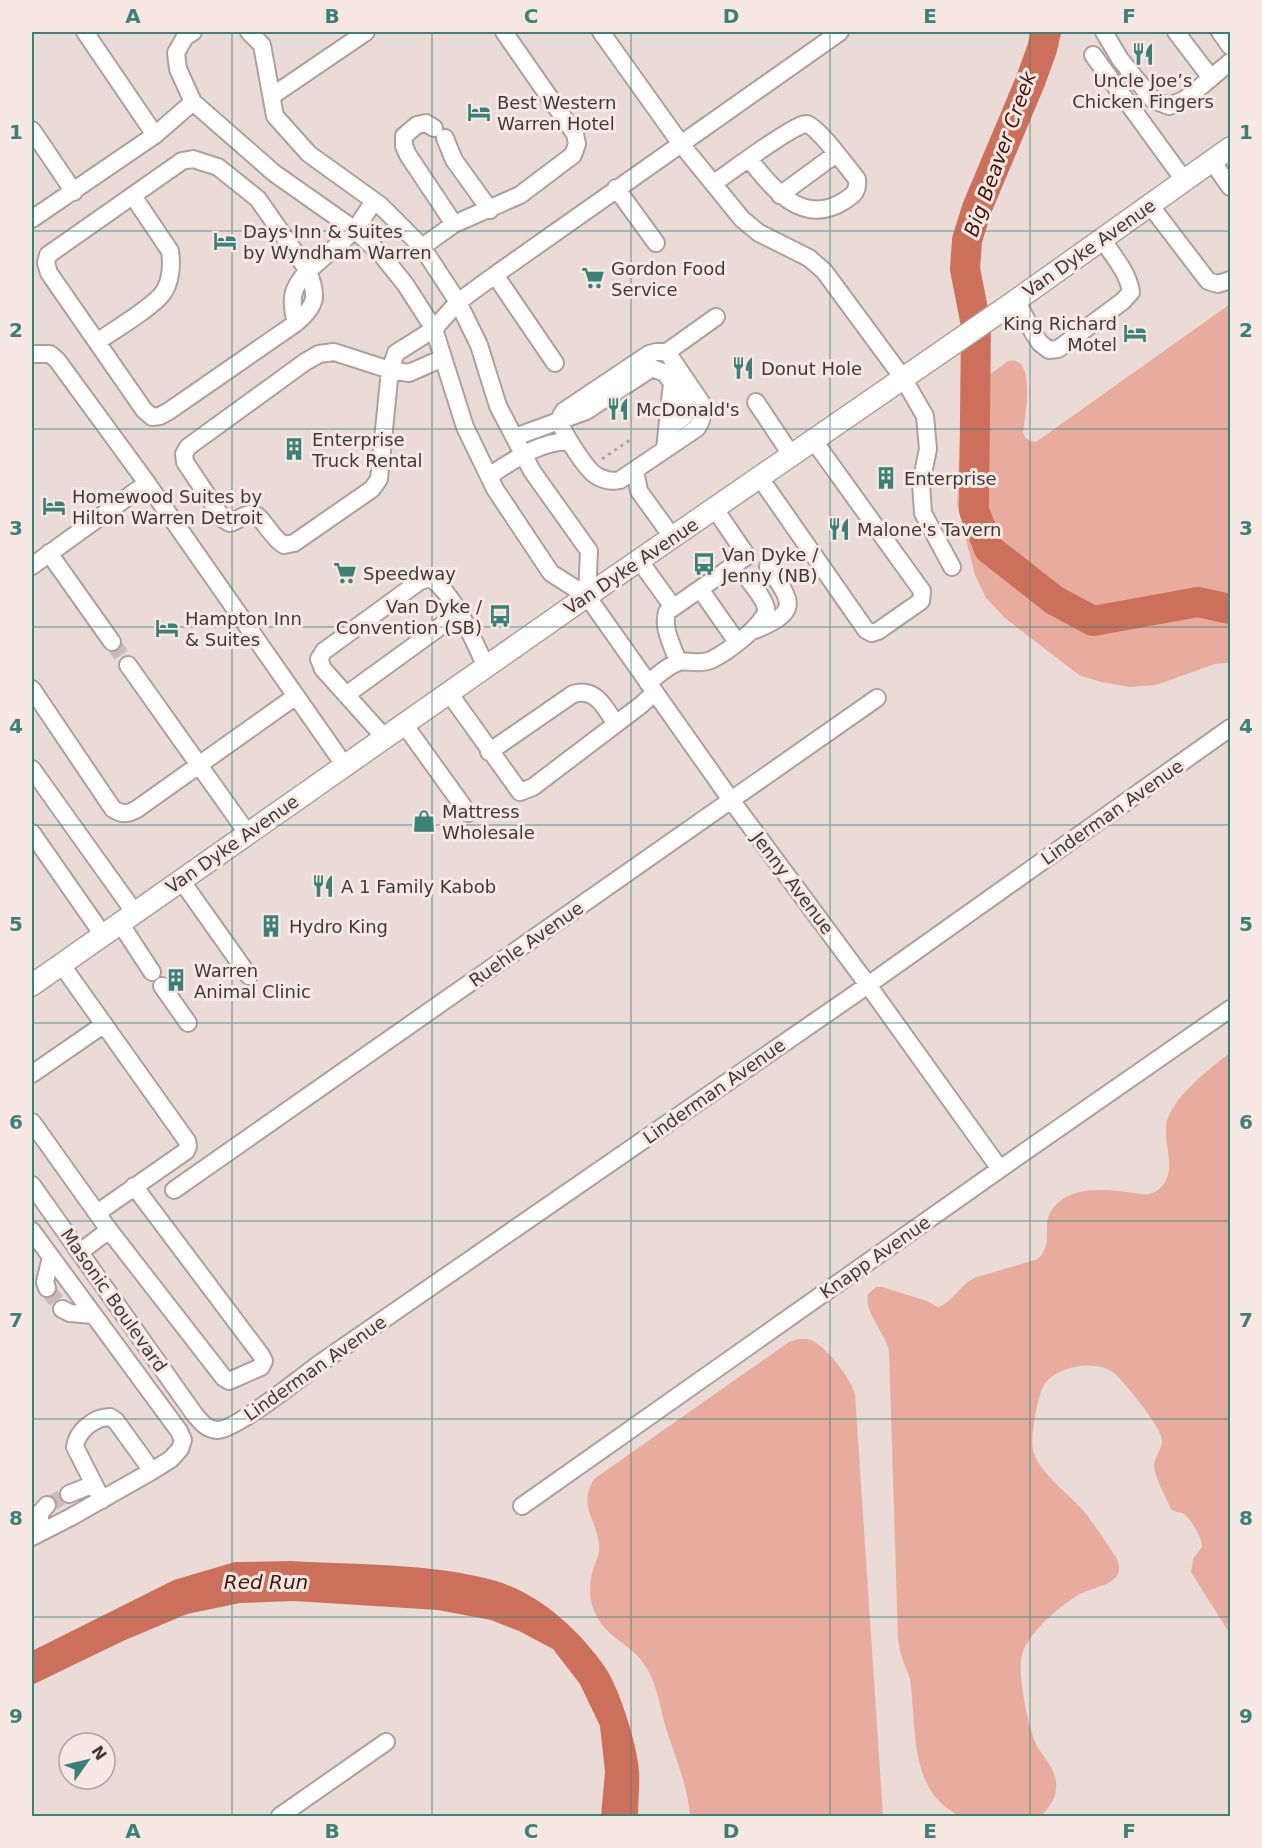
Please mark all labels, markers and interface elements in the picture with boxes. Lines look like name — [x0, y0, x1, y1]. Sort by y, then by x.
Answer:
text: A — [125, 4, 141, 28]
text: B — [324, 4, 340, 28]
text: C — [524, 4, 538, 28]
text: D — [723, 4, 739, 28]
text: E — [923, 4, 937, 28]
text: F — [1122, 4, 1136, 28]
restaurant icon: Uncle Joe’s Chicken Fingers — [1130, 41, 1156, 67]
water label: Big Beaver Creek — [959, 67, 1041, 240]
place label: Uncle Joe’s Chicken Fingers — [1072, 70, 1214, 112]
place label: Best Western Warren Hotel — [497, 92, 616, 134]
hotel icon: Best Western Warren Hotel — [466, 99, 492, 125]
text: 1 — [9, 120, 23, 144]
text: 1 — [1239, 120, 1253, 144]
street label: Van Dyke Avenue — [1019, 194, 1159, 302]
place label: Days Inn & Suites by Wyndham Warren — [243, 221, 432, 263]
hotel icon: Days Inn & Suites by Wyndham Warren — [212, 228, 238, 254]
place label: Gordon Food Service — [611, 258, 726, 300]
supermarket icon: Gordon Food Service — [580, 265, 606, 291]
place label: King Richard Motel — [1003, 313, 1117, 355]
text: 2 — [9, 318, 23, 342]
text: 2 — [1239, 318, 1253, 342]
hotel icon: King Richard Motel — [1122, 320, 1148, 346]
restaurant icon: Donut Hole — [730, 355, 756, 381]
place label: Donut Hole — [761, 358, 862, 379]
restaurant icon: McDonald's — [605, 396, 631, 422]
place label: McDonald's — [636, 399, 740, 420]
place label: Enterprise Truck Rental — [311, 429, 422, 471]
building icon: Enterprise Truck Rental — [281, 436, 307, 462]
building icon: Enterprise — [873, 465, 899, 491]
place label: Enterprise — [904, 468, 997, 489]
place label: Homewood Suites by Hilton Warren Detroit — [72, 486, 263, 528]
hotel icon: Homewood Suites by Hilton Warren Detroit — [41, 493, 67, 519]
street label: Van Dyke Avenue — [560, 513, 702, 619]
text: 3 — [9, 516, 23, 540]
restaurant icon: Malone's Tavern — [826, 516, 852, 542]
text: 3 — [1239, 516, 1253, 540]
place label: Malone's Tavern — [857, 519, 1001, 540]
place label: Van Dyke / Jenny (NB) — [721, 544, 819, 586]
bus stop icon: Van Dyke / Jenny (NB) — [691, 551, 717, 577]
supermarket icon: Speedway — [332, 560, 358, 586]
place label: Speedway — [363, 563, 456, 584]
place label: Van Dyke / Convention (SB) — [336, 596, 483, 638]
bus stop icon: Van Dyke / Convention (SB) — [487, 603, 513, 629]
place label: Hampton Inn & Suites — [185, 608, 302, 650]
hotel icon: Hampton Inn & Suites — [154, 615, 180, 641]
text: 4 — [9, 714, 23, 738]
text: 4 — [1239, 714, 1253, 738]
street label: Linderman Avenue — [1037, 755, 1187, 869]
street label: Van Dyke Avenue — [162, 790, 302, 898]
place label: Mattress Wholesale — [442, 801, 535, 843]
shop icon: Mattress Wholesale — [411, 808, 437, 834]
street label: Jenny Avenue — [747, 827, 838, 938]
restaurant icon: A 1 Family Kabob — [310, 873, 336, 899]
place label: A 1 Family Kabob — [341, 876, 496, 897]
street label: Ruehle Avenue — [465, 897, 587, 991]
text: 5 — [9, 912, 23, 936]
text: 5 — [1239, 912, 1253, 936]
building icon: Hydro King — [258, 913, 284, 939]
place label: Hydro King — [289, 916, 388, 937]
place label: Warren Animal Clinic — [194, 960, 311, 1002]
building icon: Warren Animal Clinic — [163, 967, 189, 993]
street label: Linderman Avenue — [639, 1034, 789, 1148]
text: 6 — [9, 1110, 23, 1134]
text: 6 — [1239, 1110, 1253, 1134]
street label: Knapp Avenue — [816, 1211, 934, 1303]
street label: Masonic Boulevard — [57, 1224, 171, 1376]
text: 7 — [9, 1308, 23, 1332]
text: 7 — [1239, 1308, 1253, 1332]
street label: Linderman Avenue — [240, 1311, 390, 1425]
text: 8 — [9, 1506, 23, 1530]
text: 8 — [1239, 1506, 1253, 1530]
water label: Red Run — [224, 1570, 308, 1594]
text: 9 — [9, 1704, 23, 1728]
text: 9 — [1239, 1704, 1253, 1728]
north arrow — [57, 1731, 117, 1791]
text: N — [87, 1742, 111, 1764]
text: A — [125, 1819, 141, 1843]
text: B — [324, 1819, 340, 1843]
text: C — [524, 1819, 538, 1843]
text: D — [723, 1819, 739, 1843]
text: E — [923, 1819, 937, 1843]
text: F — [1122, 1819, 1136, 1843]

